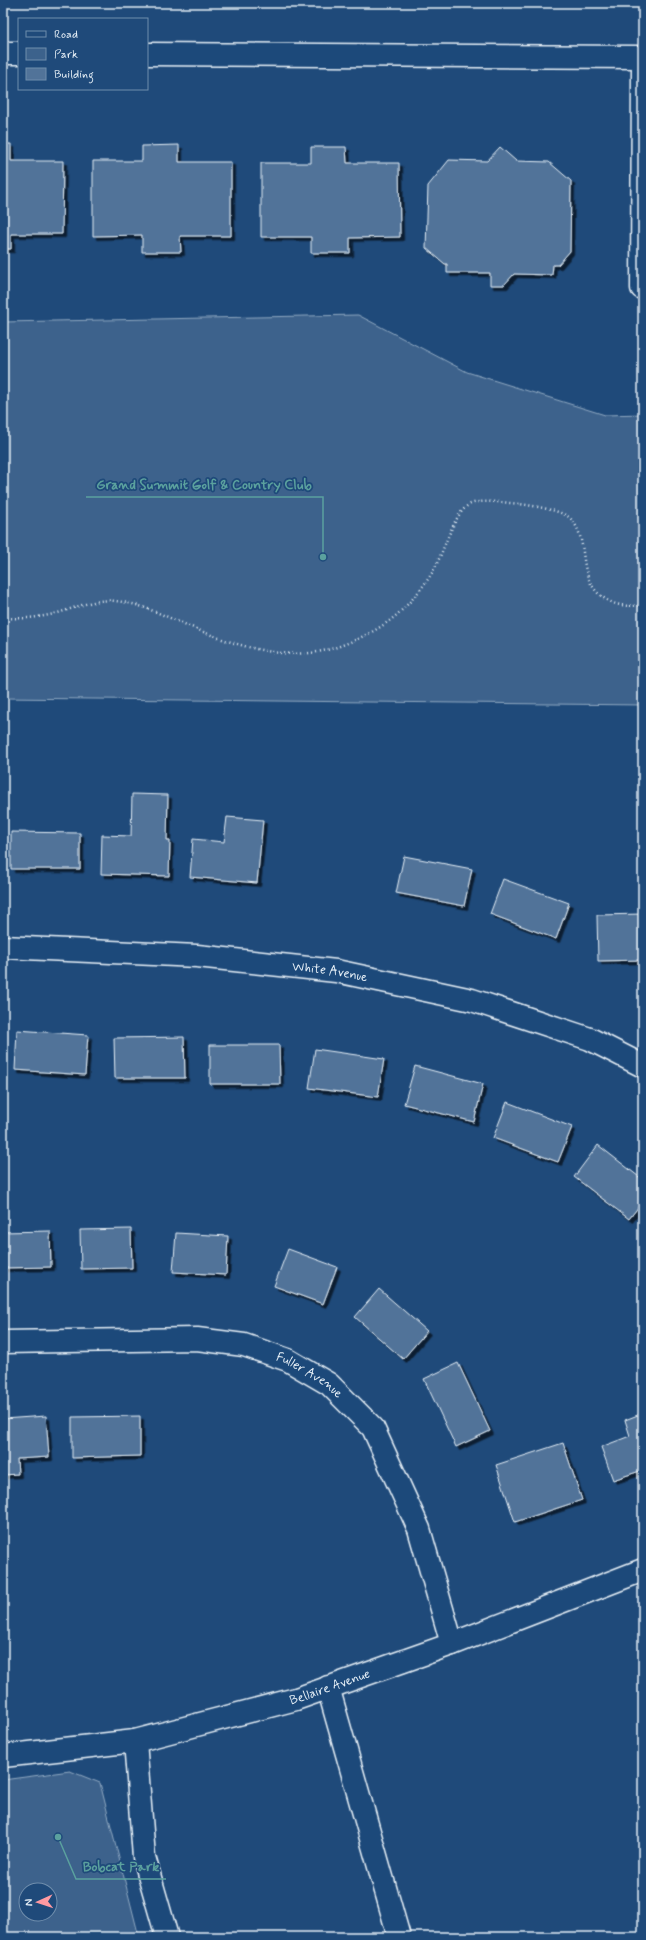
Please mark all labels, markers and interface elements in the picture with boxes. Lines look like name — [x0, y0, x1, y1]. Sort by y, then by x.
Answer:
legend — [18, 18, 148, 90]
text: Road — [54, 27, 78, 43]
text: Park — [54, 47, 78, 63]
text: Building — [54, 67, 94, 84]
callout: Grand Summit Golf & Country Club — [86, 471, 323, 497]
text: Grand Summit Golf & Country Club — [96, 476, 312, 494]
street label: White Avenue — [291, 958, 369, 986]
street label: Fuller Avenue — [274, 1348, 347, 1402]
street label: Bellaire Avenue — [288, 1665, 372, 1709]
callout: Bobcat Park — [76, 1853, 166, 1879]
text: Bobcat Park — [83, 1858, 159, 1876]
north arrow — [18, 1882, 58, 1922]
text: N — [22, 1898, 36, 1906]

